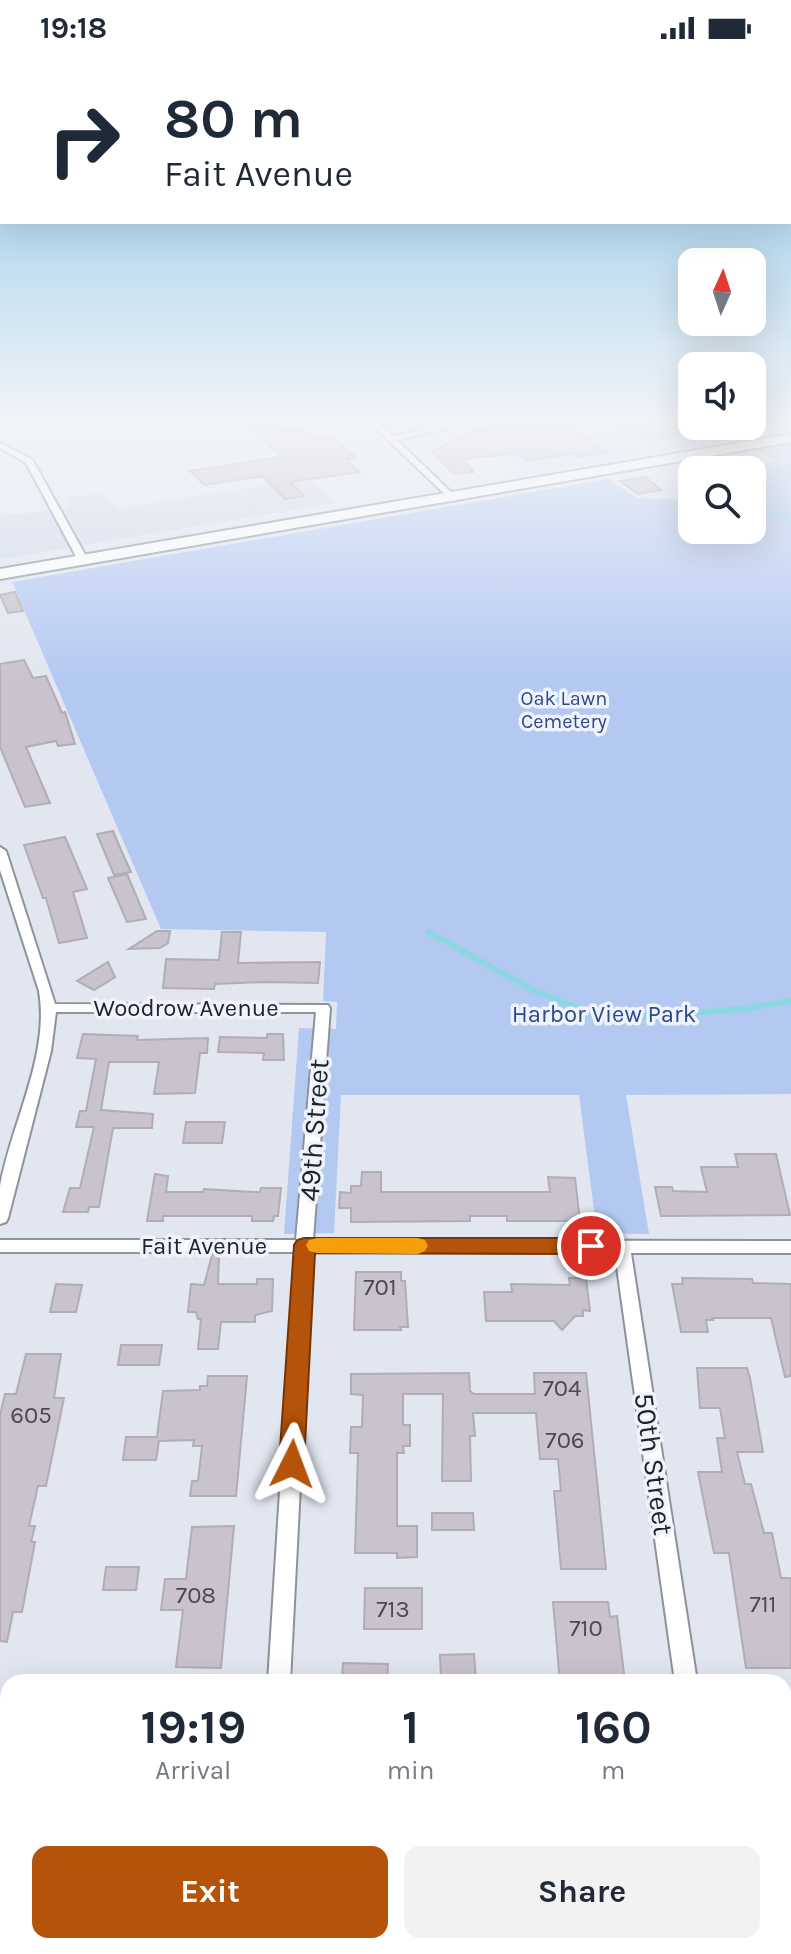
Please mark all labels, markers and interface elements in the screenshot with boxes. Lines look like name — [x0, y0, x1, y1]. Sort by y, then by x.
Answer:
text: 19:18 — [40, 10, 107, 46]
text: 80 m — [164, 86, 303, 151]
icon: right — [32, 88, 136, 192]
text: Fait Avenue — [164, 153, 353, 195]
north arrow — [678, 248, 766, 336]
map controls — [678, 248, 766, 544]
button: sound — [678, 352, 766, 440]
button: search — [678, 456, 766, 544]
park label: Oak Lawn Cemetery — [521, 687, 607, 733]
street label: Woodrow Avenue — [93, 994, 279, 1022]
park label: Harbor View Park — [512, 1000, 696, 1028]
street label: 49th Street — [293, 1058, 335, 1202]
pin — [557, 1212, 625, 1280]
icon: arrive — [569, 1224, 613, 1268]
street label: Fait Avenue — [141, 1232, 267, 1260]
house number: 701 — [363, 1273, 397, 1301]
house number: 704 — [543, 1374, 581, 1402]
street label: 50th Street — [628, 1391, 680, 1537]
house number: 605 — [10, 1401, 52, 1429]
position arrow — [250, 1422, 334, 1506]
house number: 706 — [545, 1426, 585, 1454]
house number: 708 — [176, 1581, 216, 1609]
house number: 711 — [749, 1590, 777, 1618]
house number: 713 — [376, 1595, 410, 1623]
house number: 710 — [569, 1614, 603, 1642]
text: 19:19 — [140, 1699, 246, 1755]
text: 1 — [402, 1699, 419, 1755]
text: 160 — [575, 1699, 652, 1755]
text: Arrival — [155, 1755, 231, 1786]
text: min — [387, 1755, 434, 1786]
text: m — [601, 1755, 625, 1786]
button: Exit — [32, 1846, 388, 1938]
button: Share — [404, 1846, 760, 1938]

